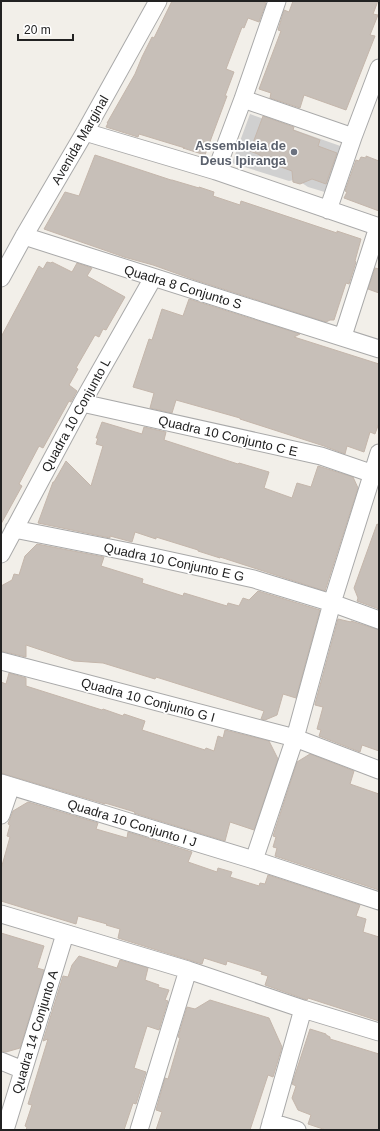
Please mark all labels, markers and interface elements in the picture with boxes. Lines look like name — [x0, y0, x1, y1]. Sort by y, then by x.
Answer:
scale bar — [18, 16, 73, 42]
text: 20 m — [24, 23, 51, 37]
street label: Avenida Marginal — [48, 93, 112, 187]
place label: Assembleia de Deus Ipiranga — [195, 138, 287, 168]
marker: Assembleia de Deus Ipiranga — [289, 147, 299, 157]
street label: Quadra 8 Conjunto S — [122, 262, 244, 312]
street label: Quadra 10 Conjunto L — [38, 355, 114, 475]
street label: Quadra 10 Conjunto C E — [157, 413, 299, 459]
street label: Quadra 10 Conjunto E G — [102, 540, 246, 584]
street label: Quadra 10 Conjunto G I — [79, 675, 217, 725]
street label: Quadra 10 Conjunto I J — [66, 796, 198, 850]
street label: Quadra 14 Conjunto A — [9, 968, 61, 1096]

